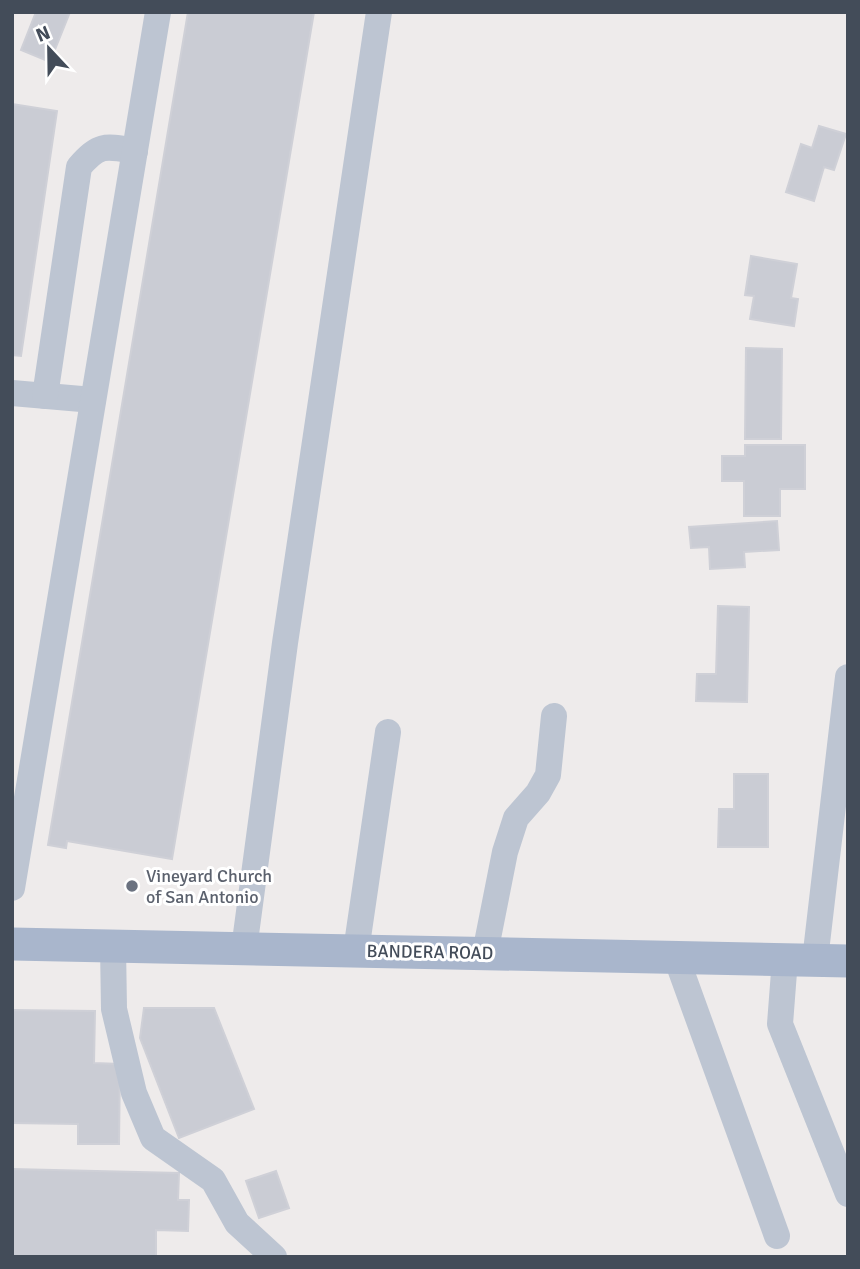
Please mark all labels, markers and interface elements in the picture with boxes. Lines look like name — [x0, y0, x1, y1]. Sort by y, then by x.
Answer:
north arrow — [14, 14, 84, 84]
text: N — [32, 21, 54, 48]
place label: Vineyard Church of San Antonio — [146, 865, 272, 908]
marker: Vineyard Church of San Antonio — [124, 878, 140, 894]
street label: BANDERA ROAD — [367, 940, 493, 964]

